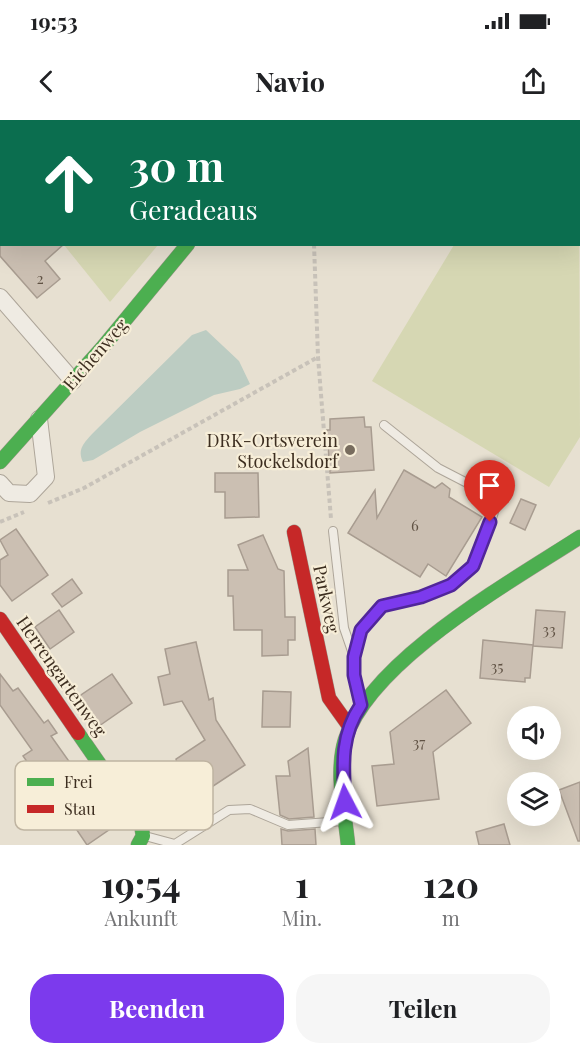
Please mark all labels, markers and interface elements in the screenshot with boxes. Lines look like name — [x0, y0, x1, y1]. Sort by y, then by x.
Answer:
text: 19:53 — [30, 6, 78, 36]
text: Navio — [255, 63, 325, 99]
icon: back — [30, 65, 63, 98]
icon: share — [517, 65, 550, 98]
text: 30 m — [129, 137, 224, 193]
icon: ahead — [30, 144, 108, 222]
text: Geradeaus — [129, 191, 258, 227]
house number: 2 — [36, 268, 44, 288]
street label: Eichenweg — [57, 313, 133, 395]
place label: DRK-Ortsverein Stockelsdorf — [206, 428, 340, 473]
marker: DRK-Ortsverein Stockelsdorf — [343, 443, 357, 457]
pin — [464, 460, 515, 522]
icon: arrive — [473, 469, 506, 502]
house number: 6 — [411, 515, 419, 535]
street label: Parkweg — [308, 563, 346, 636]
street label: Herrengartenweg — [11, 611, 113, 742]
house number: 33 — [542, 619, 556, 639]
house number: 35 — [491, 656, 504, 676]
map controls — [507, 706, 561, 826]
button: sound — [507, 706, 561, 760]
house number: 37 — [413, 732, 425, 752]
legend — [15, 761, 213, 830]
position arrow — [313, 770, 377, 834]
text: Frei — [64, 771, 93, 792]
button: layers — [507, 772, 561, 826]
text: Stau — [64, 798, 96, 819]
text: 19:54 — [101, 859, 181, 907]
text: 1 — [295, 859, 309, 907]
text: 120 — [423, 859, 479, 907]
text: Ankunft — [104, 904, 177, 931]
text: Min. — [282, 904, 322, 931]
text: m — [442, 904, 460, 931]
button: Beenden — [30, 974, 284, 1043]
button: Teilen — [296, 974, 550, 1043]

